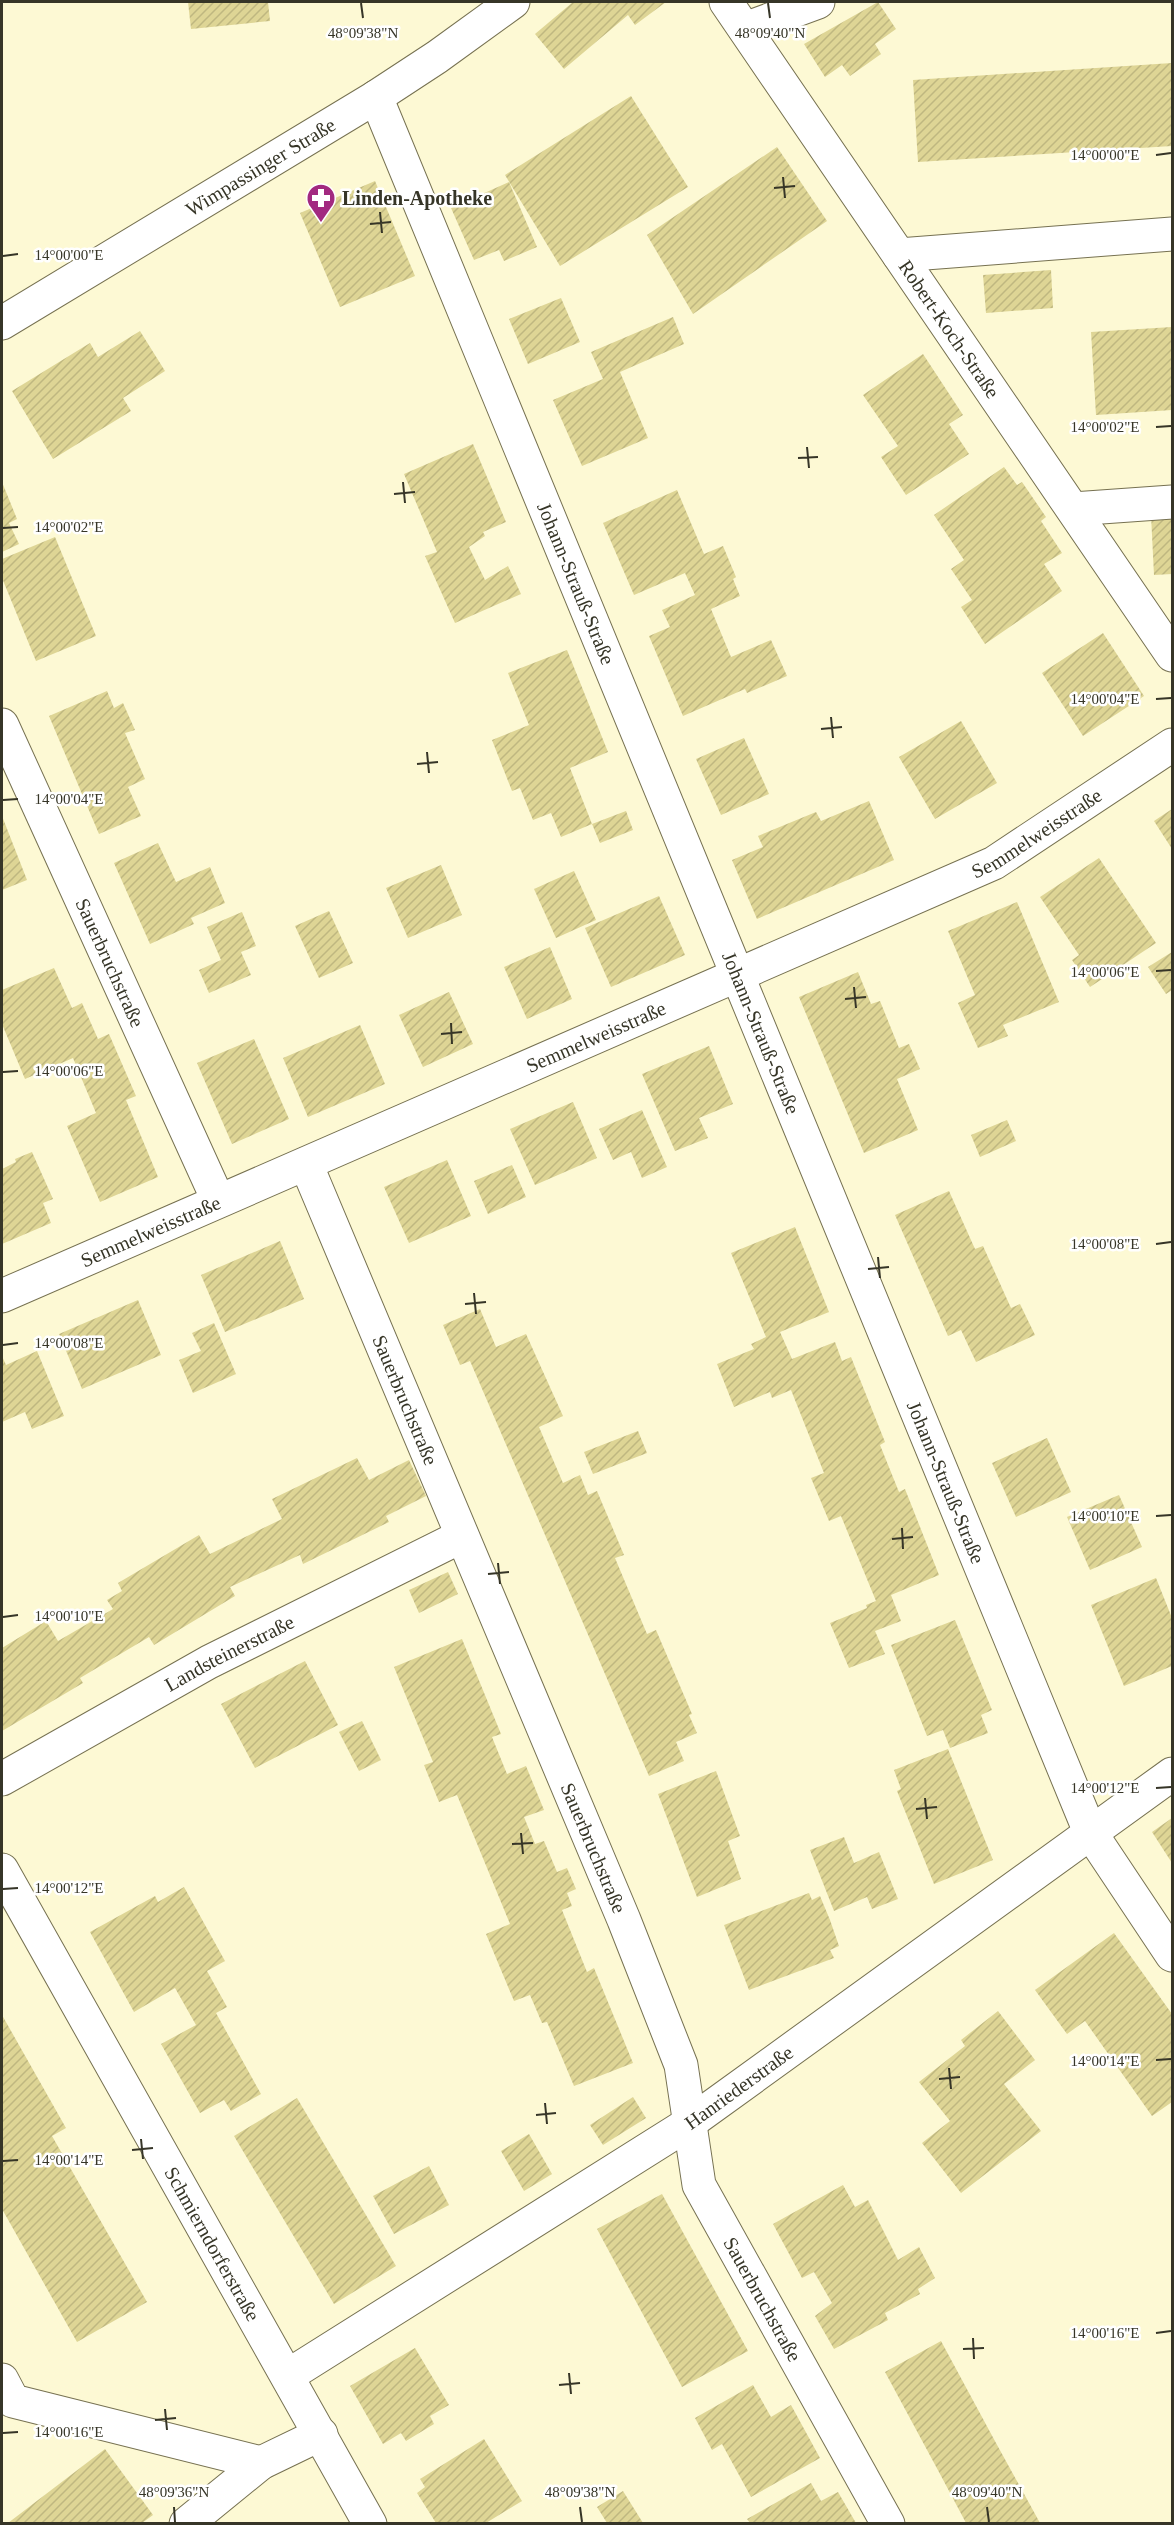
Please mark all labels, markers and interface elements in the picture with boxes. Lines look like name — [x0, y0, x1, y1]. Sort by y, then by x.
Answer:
text: 48°09'38"N — [328, 25, 398, 41]
text: 48°09'40"N — [735, 25, 805, 41]
street label: Wimpassinger Straße — [182, 113, 339, 220]
text: 14°00'00"E — [1071, 147, 1140, 163]
pharmacy icon: Linden-Apotheke — [305, 182, 337, 224]
place label: Linden-Apotheke — [342, 187, 492, 210]
text: 14°00'00"E — [35, 247, 104, 263]
street label: Robert-Koch-Straße — [894, 256, 1004, 402]
text: 14°00'02"E — [1071, 419, 1140, 435]
street label: Johann-Strauß-Straße — [533, 499, 619, 668]
text: 14°00'02"E — [35, 519, 104, 535]
text: 14°00'04"E — [1071, 691, 1140, 707]
street label: Semmelweisstraße — [968, 784, 1106, 882]
text: 14°00'04"E — [35, 791, 104, 807]
street label: Sauerbruchstraße — [71, 895, 149, 1030]
street label: Johann-Strauß-Straße — [718, 948, 804, 1117]
text: 14°00'06"E — [1071, 964, 1140, 980]
street label: Semmelweisstraße — [523, 997, 669, 1077]
text: 14°00'06"E — [35, 1063, 104, 1079]
street label: Semmelweisstraße — [77, 1191, 224, 1271]
text: 14°00'08"E — [1071, 1236, 1140, 1252]
street label: Sauerbruchstraße — [368, 1332, 442, 1468]
text: 14°00'08"E — [35, 1335, 104, 1351]
street label: Johann-Strauß-Straße — [903, 1398, 989, 1567]
text: 14°00'10"E — [1071, 1508, 1140, 1524]
text: 14°00'10"E — [35, 1608, 104, 1624]
street label: Landsteinerstraße — [161, 1610, 298, 1696]
street label: Sauerbruchstraße — [557, 1780, 631, 1916]
text: 14°00'12"E — [1071, 1780, 1140, 1796]
text: 14°00'12"E — [35, 1880, 104, 1896]
street label: Hanriederstraße — [680, 2041, 797, 2134]
text: 14°00'14"E — [1071, 2053, 1140, 2069]
text: 14°00'14"E — [35, 2152, 104, 2168]
street label: Schmierndorferstraße — [160, 2163, 265, 2325]
street label: Sauerbruchstraße — [719, 2233, 806, 2365]
text: 14°00'16"E — [1071, 2325, 1140, 2341]
text: 14°00'16"E — [35, 2424, 104, 2440]
text: 48°09'36"N — [139, 2484, 209, 2500]
text: 48°09'38"N — [545, 2484, 615, 2500]
text: 48°09'40"N — [952, 2484, 1022, 2500]

